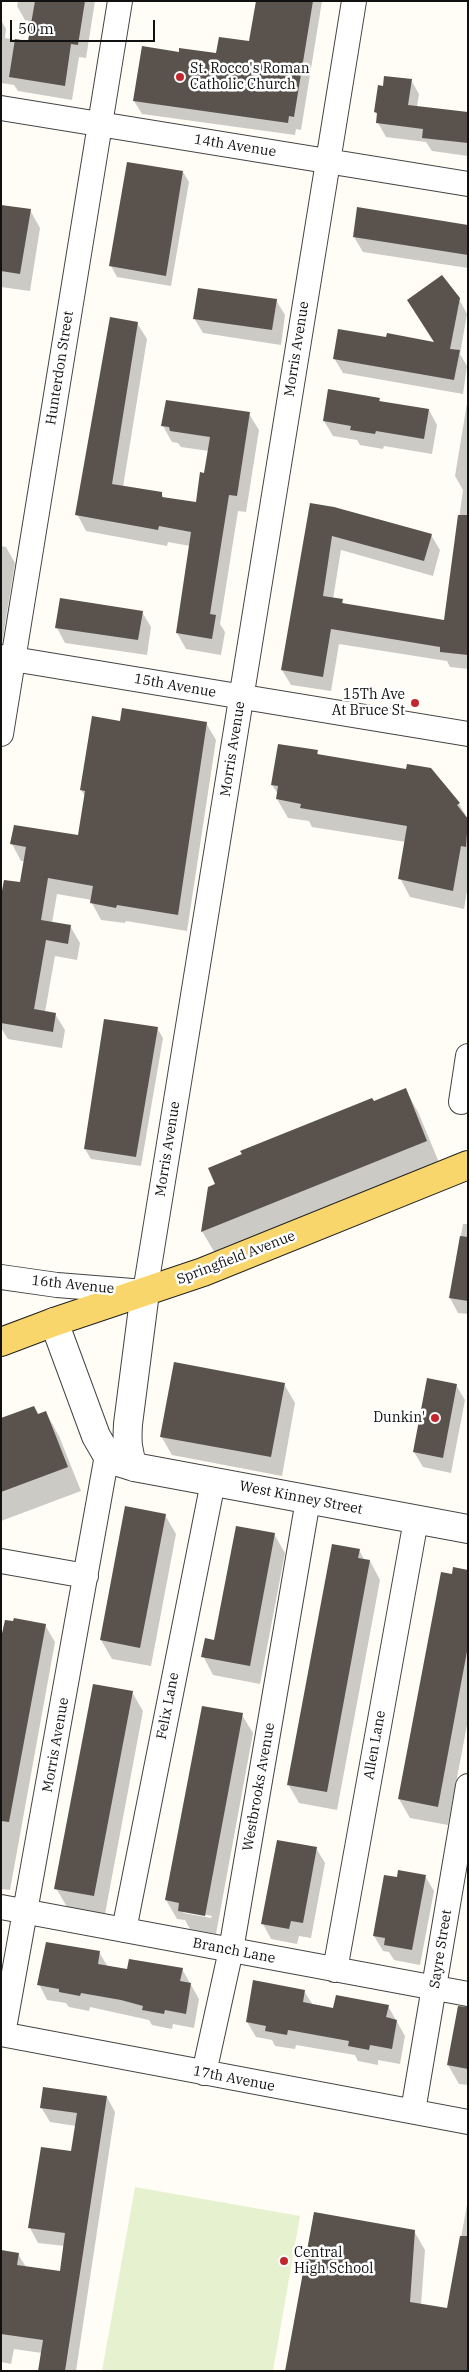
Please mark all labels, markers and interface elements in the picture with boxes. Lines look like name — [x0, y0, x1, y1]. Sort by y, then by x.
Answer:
scale bar — [12, 10, 158, 42]
text: 50 m — [18, 19, 54, 38]
place label: St. Rocco's Roman Catholic Church — [190, 61, 310, 94]
marker: St. Rocco's Roman Catholic Church — [174, 71, 186, 83]
street label: 14th Avenue — [193, 131, 277, 161]
street label: Morris Avenue — [281, 300, 313, 398]
street label: Hunterdon Street — [43, 310, 77, 426]
street label: 15th Avenue — [133, 671, 217, 701]
place label: 15Th Ave At Bruce St — [332, 687, 405, 720]
marker: 15Th Ave At Bruce St — [409, 697, 421, 709]
street label: Morris Avenue — [217, 700, 249, 798]
street label: Morris Avenue — [152, 1100, 184, 1198]
street label: Springfield Avenue — [174, 1228, 298, 1288]
street label: 16th Avenue — [31, 1272, 115, 1298]
place label: Dunkin' — [373, 1410, 425, 1426]
marker: Dunkin' — [429, 1412, 441, 1424]
street label: West Kinney Street — [238, 1478, 364, 1518]
street label: Felix Lane — [153, 1671, 183, 1741]
street label: Morris Avenue — [39, 1696, 73, 1794]
street label: Allen Lane — [361, 1709, 389, 1781]
street label: Westbrooks Avenue — [239, 1721, 279, 1853]
street label: Sayre Street — [426, 1908, 456, 1990]
street label: Branch Lane — [191, 1935, 277, 1967]
street label: 17th Avenue — [192, 2063, 276, 2095]
place label: Central High School — [294, 2245, 373, 2278]
marker: Central High School — [278, 2255, 290, 2267]

